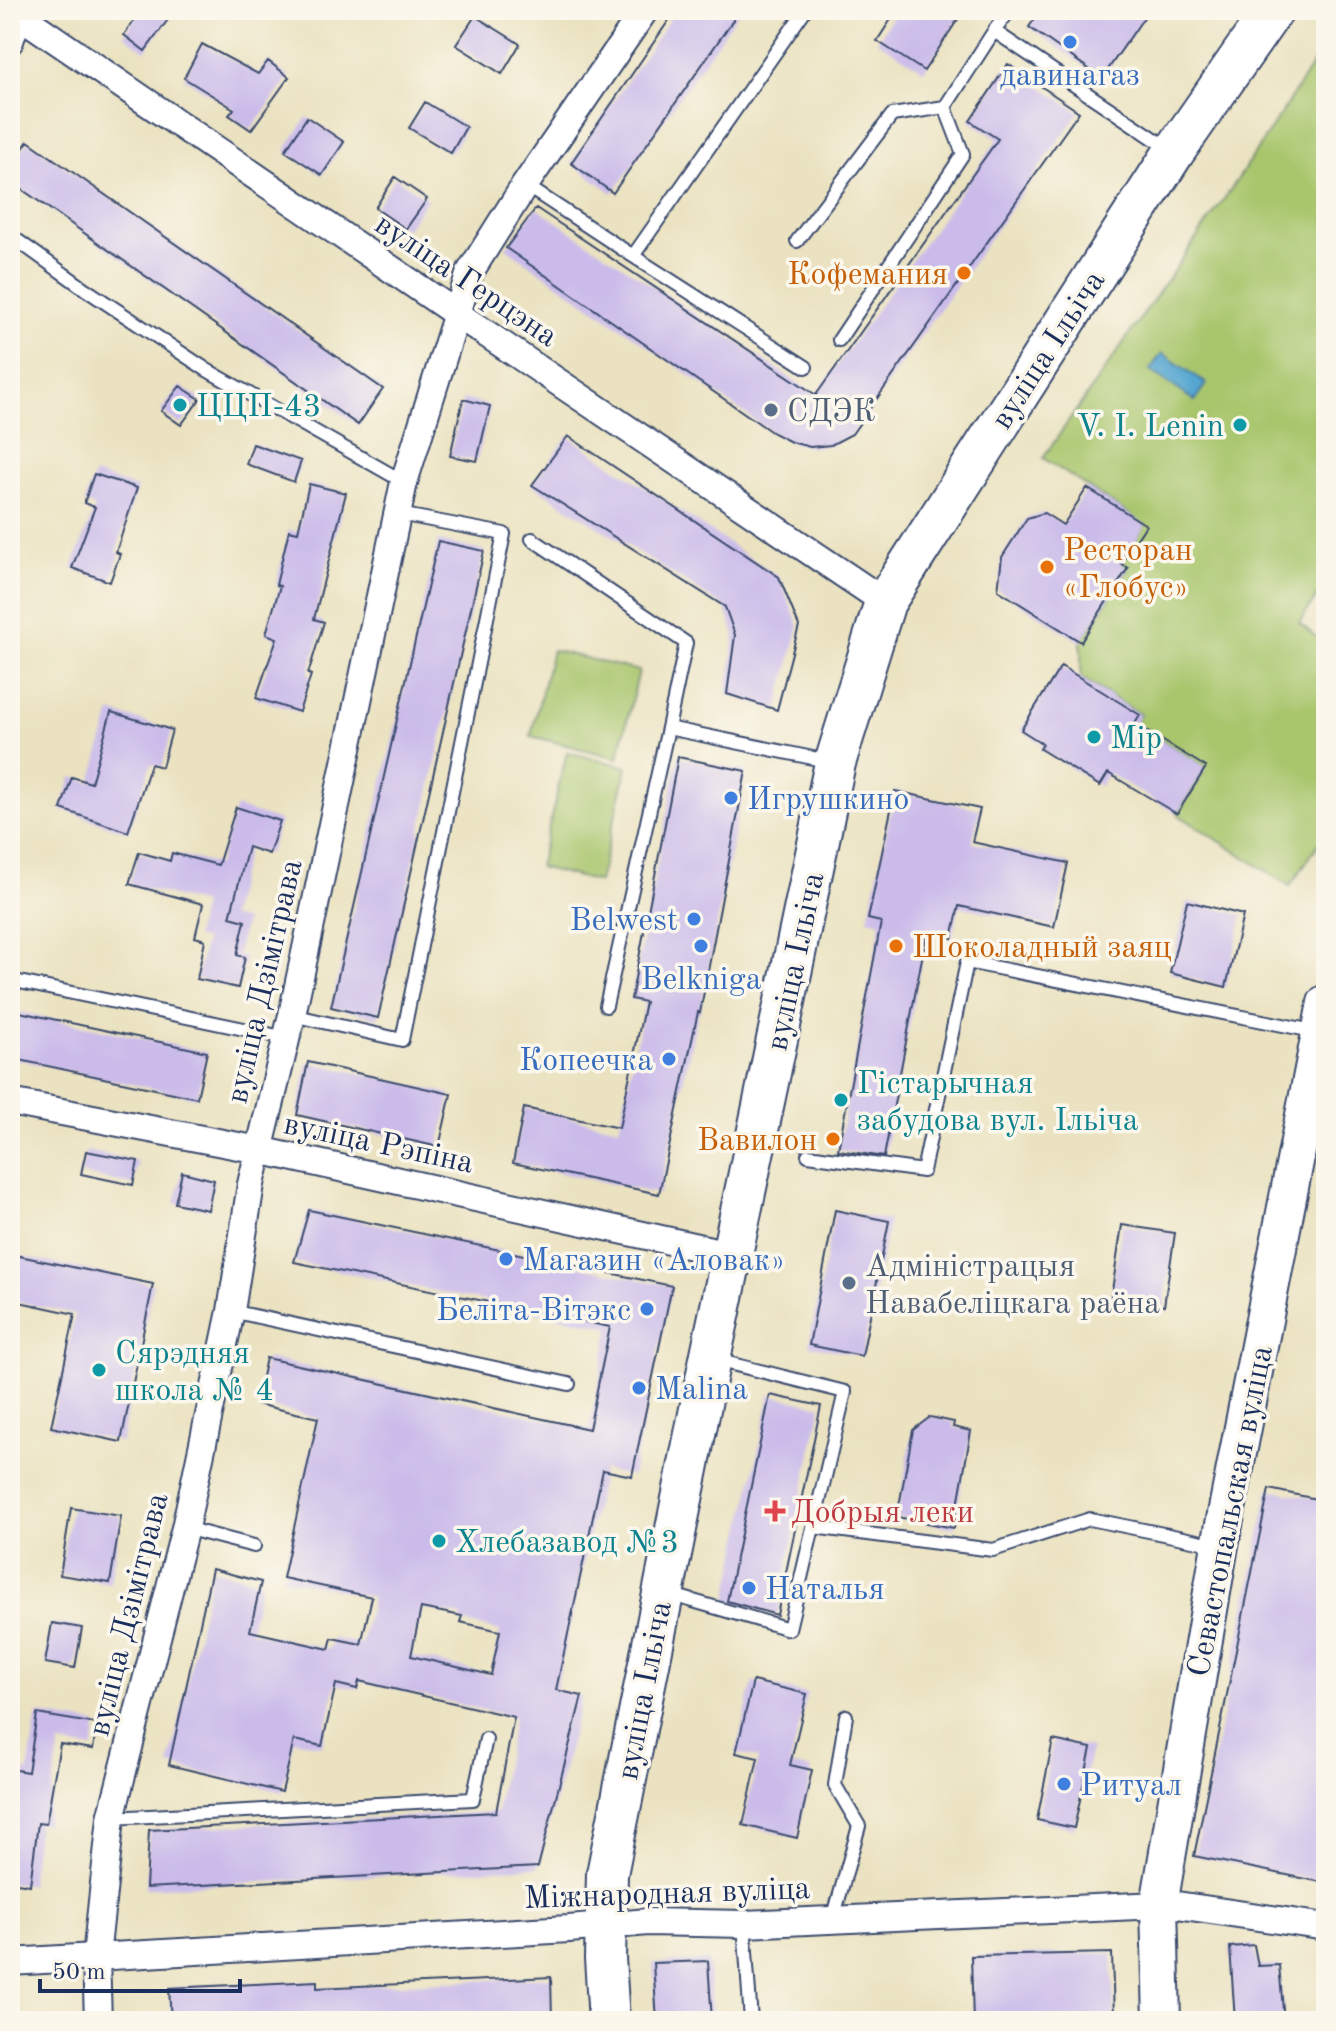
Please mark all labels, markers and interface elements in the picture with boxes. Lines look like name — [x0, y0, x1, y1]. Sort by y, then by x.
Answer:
marker: давинагаз — [1061, 33, 1079, 51]
place label: давинагаз — [1000, 61, 1140, 93]
street label: вуліца Герцэна — [368, 209, 563, 354]
place label: Кофемания — [787, 260, 948, 292]
marker: Кофемания — [955, 264, 973, 282]
street label: вуліца Ільіча — [987, 266, 1113, 436]
place label: ЦЦП-43 — [196, 392, 321, 424]
marker: ЦЦП-43 — [171, 396, 189, 414]
place label: СДЭК — [787, 397, 876, 429]
marker: СДЭК — [762, 401, 780, 419]
place label: V. I. Lenin — [1076, 412, 1224, 444]
marker: V. I. Lenin — [1231, 416, 1249, 434]
place label: Ресторан «Глобус» — [1063, 536, 1193, 605]
marker: Ресторан «Глобус» — [1038, 558, 1056, 576]
place label: Мір — [1110, 724, 1162, 756]
marker: Мір — [1085, 728, 1103, 746]
place label: Игрушкино — [747, 785, 909, 817]
marker: Игрушкино — [722, 789, 740, 807]
street label: вуліца Дзімітрава — [222, 856, 310, 1107]
street label: вуліца Ільіча — [762, 869, 832, 1054]
place label: Belwest — [569, 906, 678, 938]
marker: Belwest — [685, 910, 703, 928]
place label: Шоколадный заяц — [912, 933, 1172, 965]
marker: Belkniga — [692, 937, 710, 955]
marker: Шоколадный заяц — [887, 937, 905, 955]
place label: Belkniga — [640, 965, 762, 997]
place label: Копеечка — [519, 1046, 653, 1078]
marker: Копеечка — [660, 1050, 678, 1068]
place label: Гістарычная забудова вул. Ільіча — [857, 1069, 1139, 1138]
marker: Гістарычная забудова вул. Ільіча — [832, 1091, 850, 1109]
street label: вуліца Рэпіна — [281, 1109, 476, 1181]
place label: Вавилон — [697, 1126, 817, 1158]
marker: Вавилон — [824, 1130, 842, 1148]
place label: Магазин «Аловак» — [522, 1246, 785, 1278]
marker: Магазин «Аловак» — [497, 1250, 515, 1268]
place label: Адміністрацыя Навабеліцкага раёна — [865, 1252, 1160, 1321]
marker: Адміністрацыя Навабеліцкага раёна — [840, 1274, 858, 1292]
place label: Беліта-Вітэкс — [436, 1296, 631, 1328]
marker: Беліта-Вітэкс — [638, 1300, 656, 1318]
place label: Сярэдняя школа № 4 — [115, 1339, 274, 1408]
street label: Севастопальская вуліца — [1184, 1343, 1280, 1680]
marker: Сярэдняя школа № 4 — [90, 1361, 108, 1379]
place label: Malina — [655, 1375, 748, 1407]
marker: Malina — [630, 1379, 648, 1397]
street label: вуліца Дзімітрава — [84, 1490, 176, 1740]
place label: Добрыя леки — [791, 1498, 974, 1530]
marker: Добрыя леки — [766, 1502, 784, 1520]
place label: Хлебазавод №3 — [455, 1528, 679, 1560]
marker: Хлебазавод №3 — [430, 1532, 448, 1550]
place label: Наталья — [765, 1575, 885, 1607]
marker: Наталья — [740, 1579, 758, 1597]
street label: вуліца Ільіча — [613, 1598, 679, 1783]
place label: Ритуал — [1080, 1771, 1182, 1803]
marker: Ритуал — [1055, 1775, 1073, 1793]
street label: Міжнародная вуліца — [523, 1874, 811, 1916]
scale bar — [40, 1943, 240, 1993]
text: 50 m — [52, 1961, 106, 1985]

